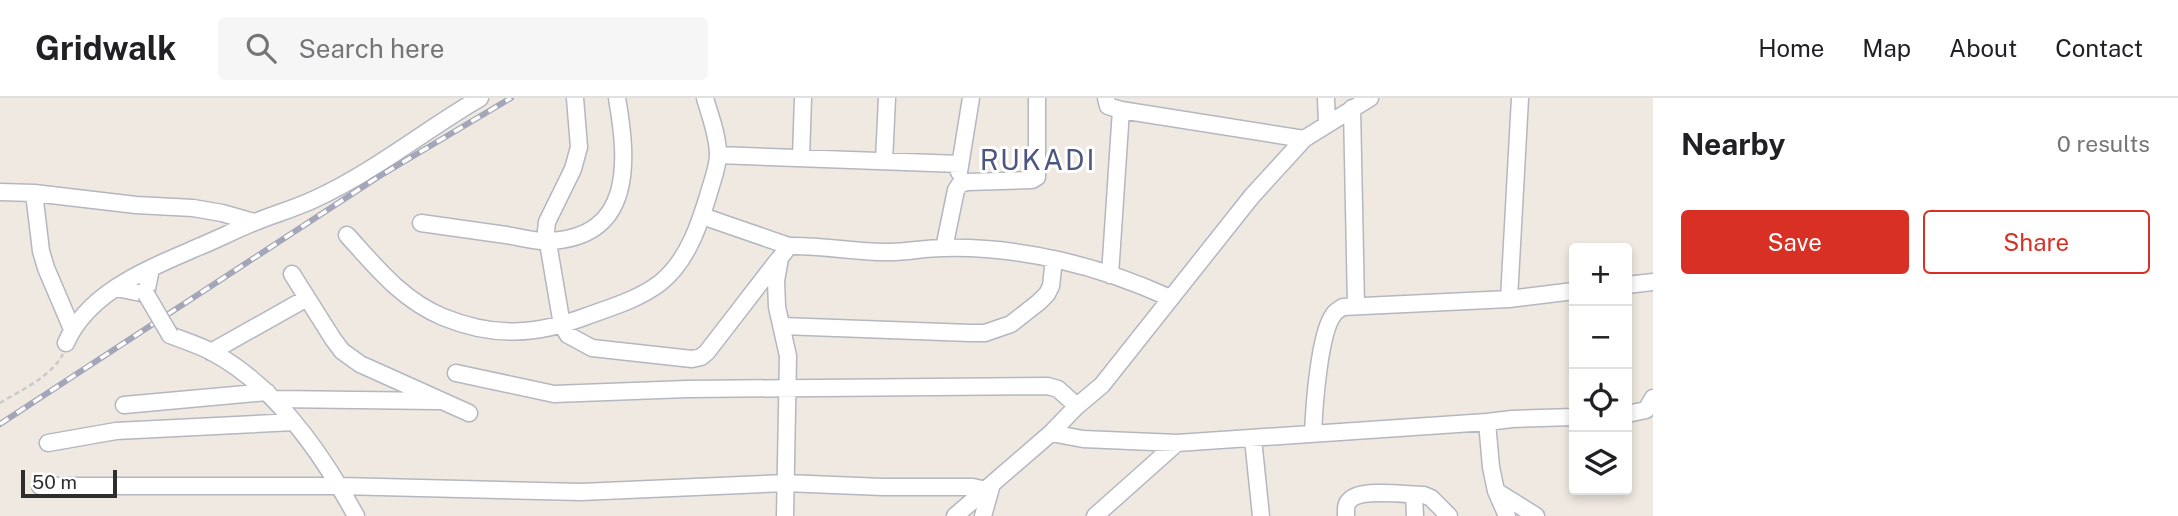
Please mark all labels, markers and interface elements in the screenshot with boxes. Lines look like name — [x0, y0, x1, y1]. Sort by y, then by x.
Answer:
search box — [218, 17, 708, 80]
text: Gridwalk — [35, 29, 176, 67]
icon: search — [242, 29, 280, 67]
text: Search here — [298, 33, 444, 64]
text: Home — [1758, 34, 1824, 62]
text: Map — [1862, 34, 1911, 62]
text: About — [1949, 34, 2017, 62]
text: Contact — [2055, 34, 2143, 62]
text: Nearby — [1681, 126, 1785, 162]
text: 0 results — [2057, 130, 2150, 157]
district label: RUKADI — [980, 143, 1096, 176]
button: Save — [1681, 210, 1909, 274]
button: Share — [1923, 210, 2150, 274]
map controls — [1569, 243, 1632, 495]
button: + — [1569, 243, 1632, 306]
button: − — [1569, 306, 1632, 369]
button: locate — [1569, 369, 1632, 432]
button: layers — [1569, 432, 1632, 495]
scale bar — [21, 467, 117, 499]
text: 50 m — [32, 471, 77, 493]

